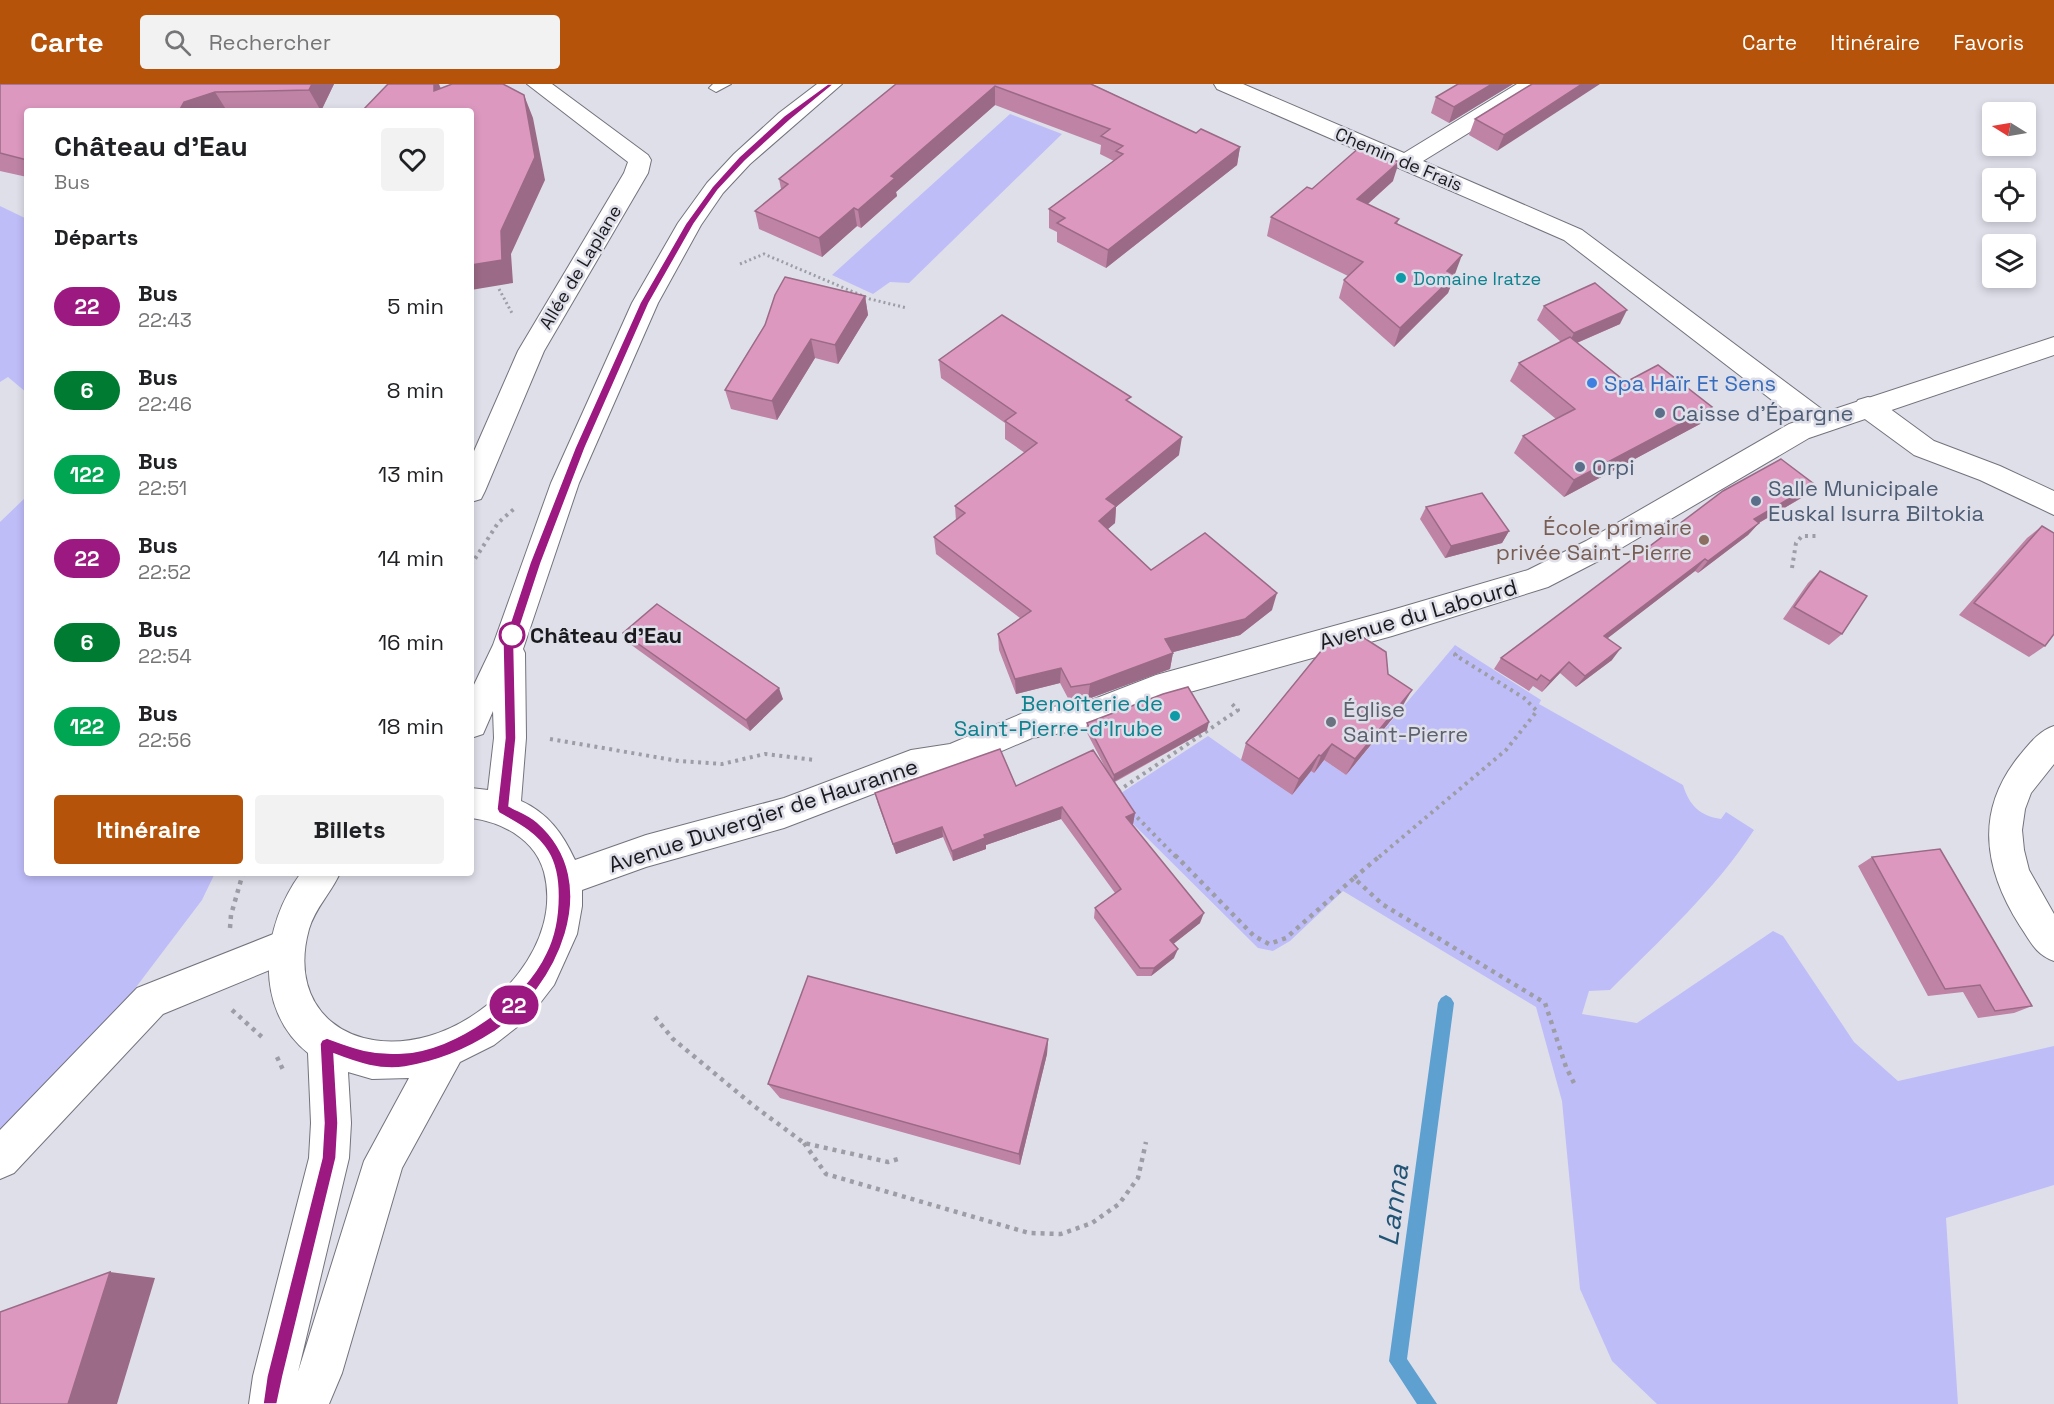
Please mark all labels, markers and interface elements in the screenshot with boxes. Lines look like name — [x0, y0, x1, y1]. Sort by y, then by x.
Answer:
search box — [140, 15, 560, 69]
text: Carte — [30, 24, 104, 60]
icon: search — [161, 26, 194, 59]
text: Rechercher — [209, 28, 331, 56]
text: Carte — [1742, 29, 1797, 56]
text: Itinéraire — [1830, 29, 1920, 56]
text: Favoris — [1953, 29, 2024, 56]
north arrow — [1982, 102, 2036, 156]
map controls — [1982, 102, 2036, 288]
street label: Chemin de Frais — [1332, 122, 1466, 196]
text: Château d'Eau — [54, 128, 248, 164]
button: heart — [381, 128, 444, 191]
button: locate — [1982, 168, 2036, 222]
text: Bus — [54, 169, 90, 195]
street label: Allée de Laplane — [534, 201, 626, 333]
text: Départs — [54, 223, 138, 251]
button: layers — [1982, 234, 2036, 288]
place label: Domaine Iratze — [1413, 267, 1541, 290]
marker: Domaine Iratze — [1394, 271, 1408, 285]
text: Bus — [138, 279, 178, 307]
text: 5 min — [387, 292, 444, 320]
text: 22 — [75, 293, 99, 320]
text: 22:43 — [138, 307, 192, 333]
text: Bus — [138, 363, 178, 391]
place label: Spa Haïr Et Sens — [1604, 369, 1776, 397]
text: 8 min — [387, 376, 444, 404]
marker: Spa Haïr Et Sens — [1585, 376, 1599, 390]
text: 6 — [81, 377, 93, 404]
text: 22:46 — [138, 391, 192, 417]
place label: Caisse d'Épargne — [1672, 399, 1853, 427]
marker: Caisse d'Épargne — [1653, 406, 1667, 420]
text: Bus — [138, 447, 178, 475]
place label: Orpi — [1592, 453, 1635, 481]
text: 13 min — [378, 460, 444, 488]
marker: Orpi — [1573, 460, 1587, 474]
text: 122 — [70, 461, 104, 488]
place label: Salle Municipale Euskal Isurra Biltokia — [1768, 474, 1985, 527]
text: 22:51 — [138, 475, 187, 501]
marker: Salle Municipale Euskal Isurra Biltokia — [1749, 494, 1763, 508]
place label: École primaire privée Saint-Pierre — [1496, 513, 1692, 566]
text: Bus — [138, 531, 178, 559]
marker: École primaire privée Saint-Pierre — [1697, 533, 1711, 547]
text: 14 min — [378, 544, 444, 572]
text: 22 — [75, 545, 99, 572]
text: 22:52 — [138, 559, 191, 585]
street label: Avenue du Labourd — [1316, 572, 1520, 656]
text: Bus — [138, 615, 178, 643]
place label: Château d'Eau — [530, 621, 682, 649]
marker: Château d'Eau — [499, 622, 525, 648]
text: 16 min — [378, 628, 444, 656]
text: 6 — [81, 629, 93, 656]
text: 22:54 — [138, 643, 192, 669]
place label: Benoîterie de Saint-Pierre-d'Irube — [954, 689, 1163, 742]
place label: Église Saint-Pierre — [1343, 695, 1468, 748]
text: Bus — [138, 699, 178, 727]
marker: Benoîterie de Saint-Pierre-d'Irube — [1168, 709, 1182, 723]
text: 18 min — [378, 712, 444, 740]
text: 122 — [70, 713, 104, 740]
marker: Église Saint-Pierre — [1324, 715, 1338, 729]
text: 22:56 — [138, 727, 191, 753]
street label: Avenue Duvergier de Hauranne — [605, 752, 921, 878]
button: Itinéraire — [54, 795, 243, 864]
button: Billets — [255, 795, 444, 864]
line badge: 22 — [487, 986, 541, 1024]
text: 22 — [502, 992, 526, 1019]
water label: Lanna — [1369, 1161, 1417, 1248]

